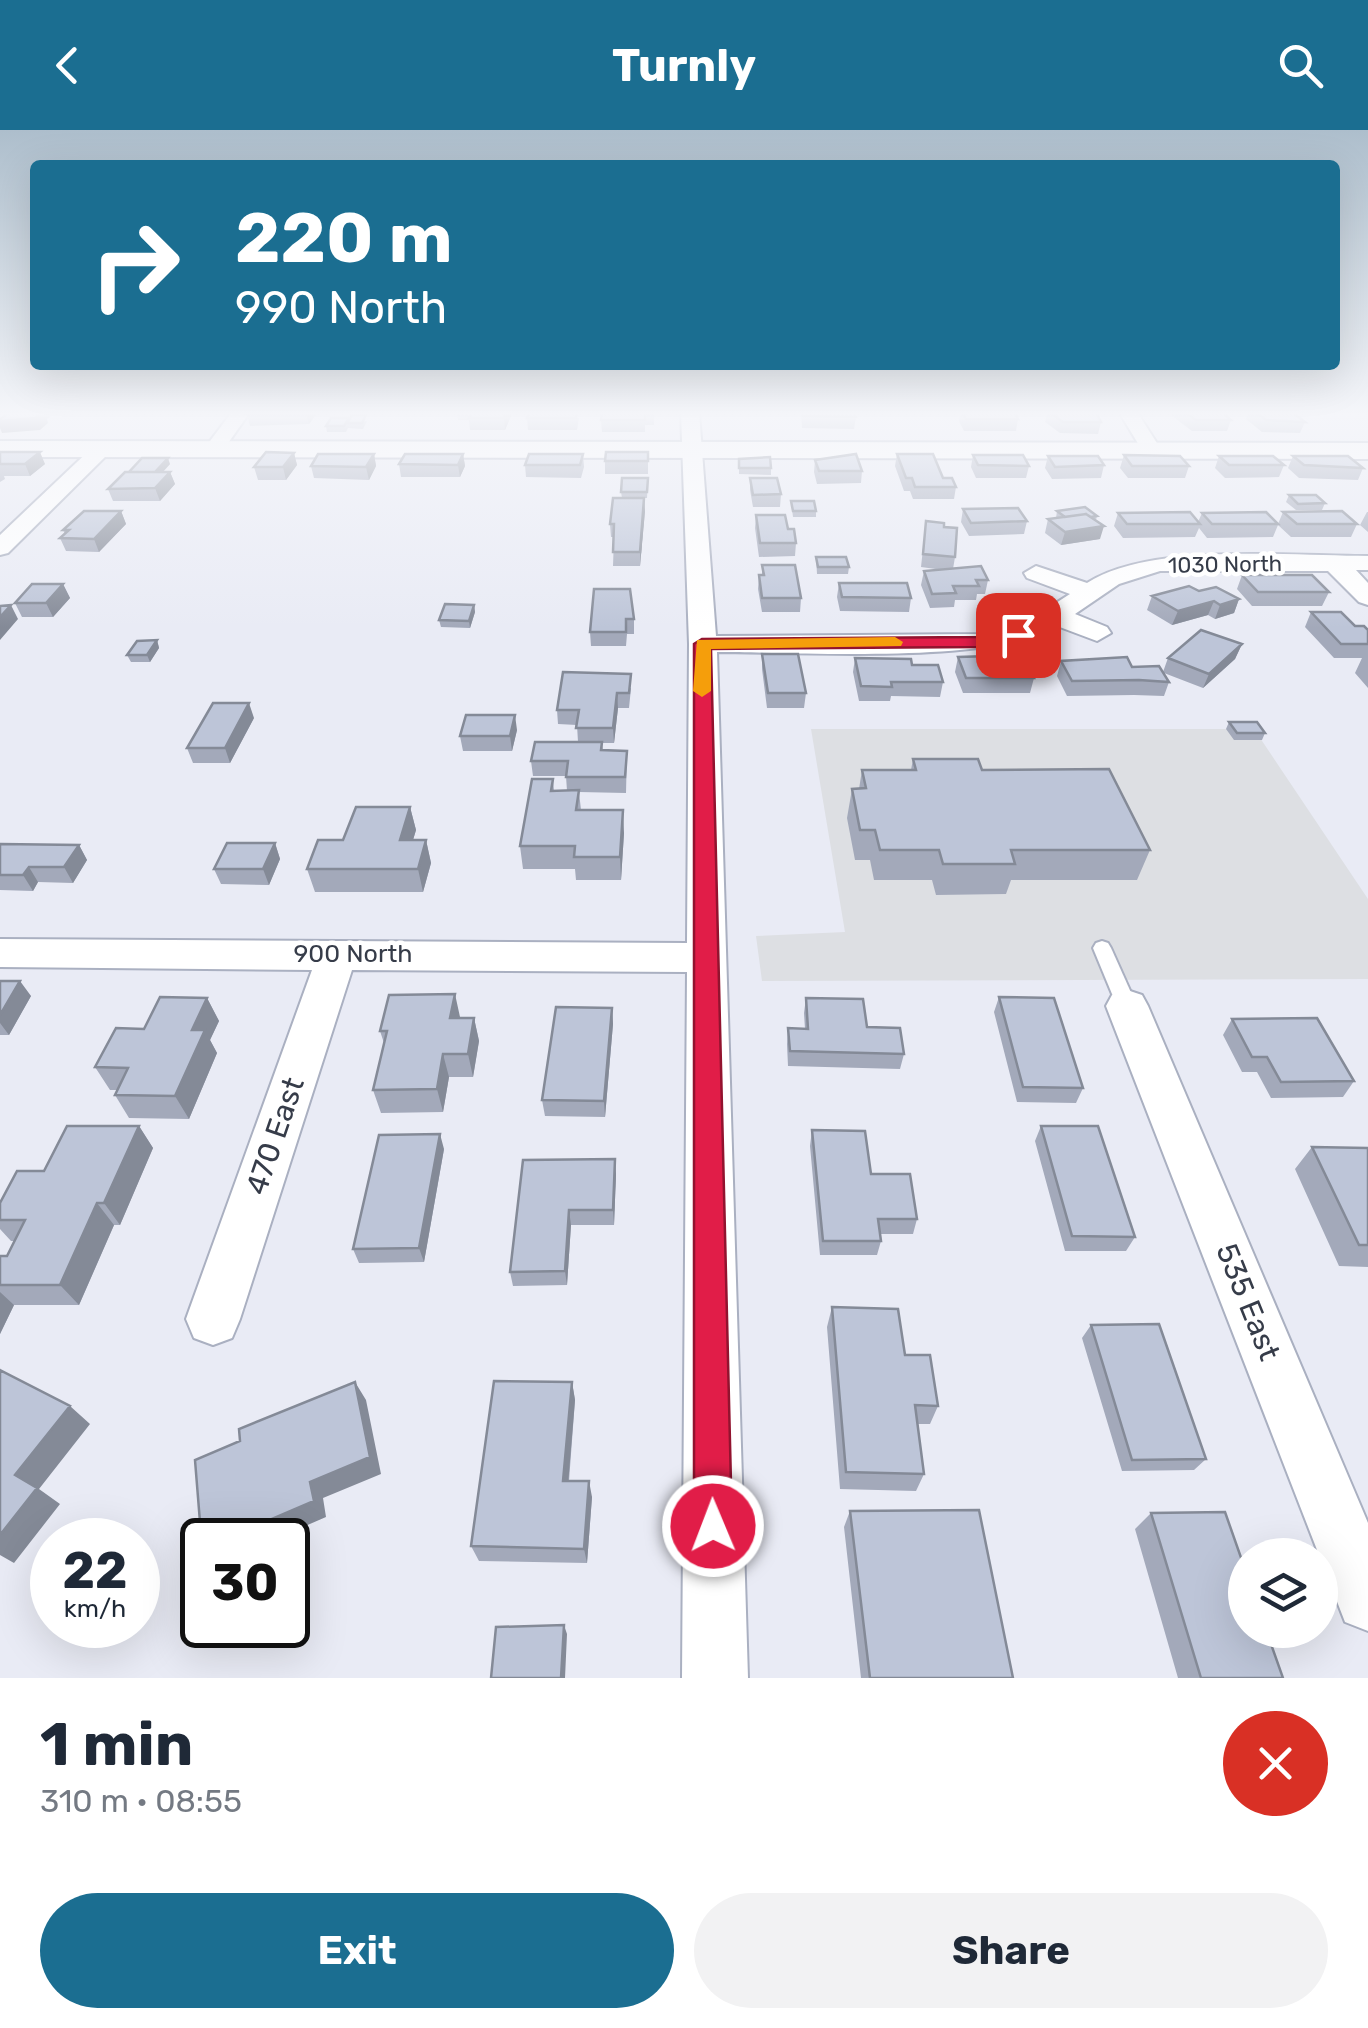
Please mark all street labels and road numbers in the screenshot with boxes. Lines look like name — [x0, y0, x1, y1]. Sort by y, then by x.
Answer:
street label: 1030 North — [1168, 550, 1282, 579]
street label: 900 North — [294, 939, 412, 968]
street label: 470 East — [238, 1072, 312, 1199]
street label: 535 East — [1208, 1238, 1288, 1366]

